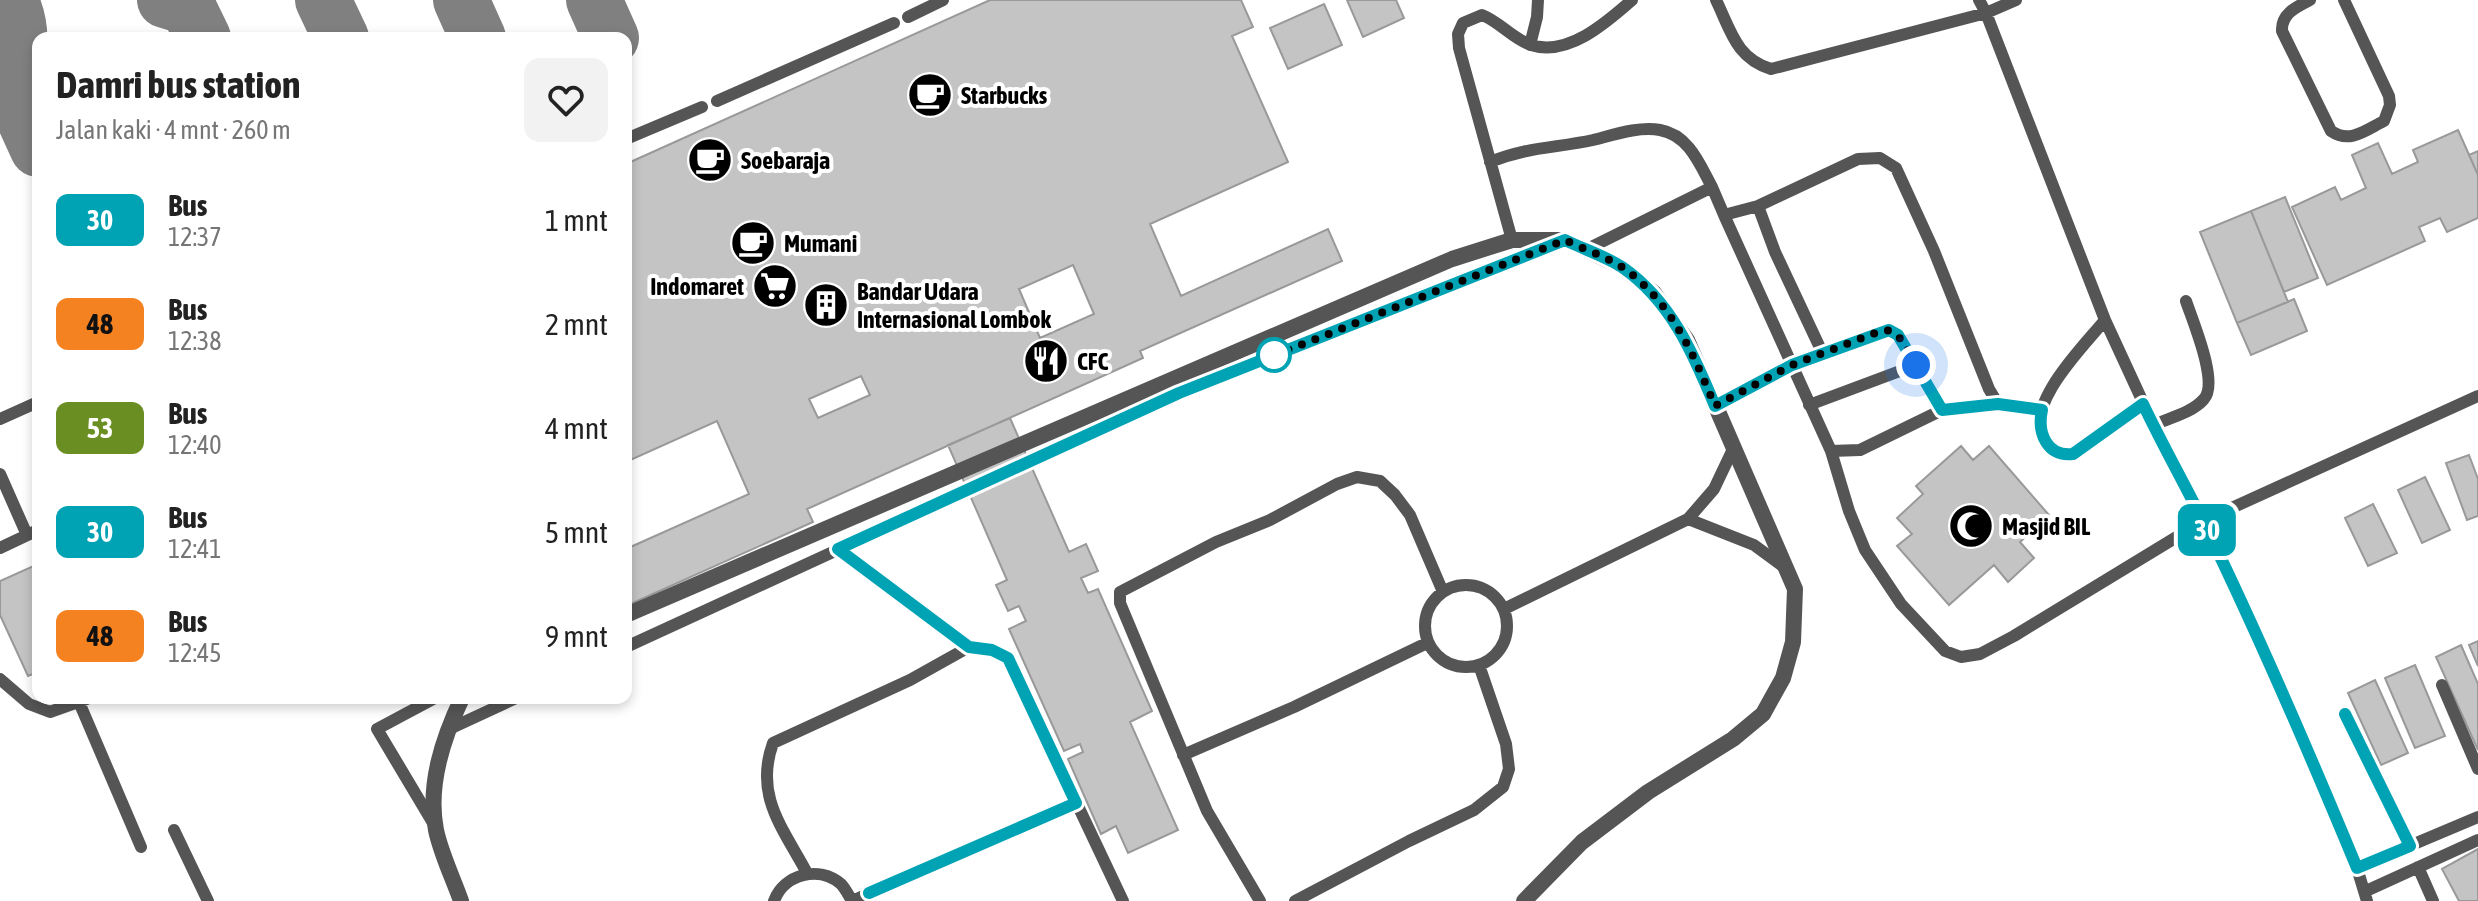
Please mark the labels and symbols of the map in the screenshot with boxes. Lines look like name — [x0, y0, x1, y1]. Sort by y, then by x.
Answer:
cafe icon: Starbucks — [906, 71, 954, 119]
place label: Starbucks — [961, 82, 1048, 109]
cafe icon: Soebaraja — [686, 136, 734, 184]
place label: Soebaraja — [741, 147, 830, 174]
cafe icon: Mumani — [729, 219, 777, 267]
place label: Mumani — [784, 230, 857, 257]
supermarket icon: Indomaret — [751, 262, 799, 310]
place label: Indomaret — [650, 273, 744, 300]
place label: Bandar Udara Internasional Lombok — [857, 278, 1051, 333]
building icon: Bandar Udara Internasional Lombok — [802, 281, 850, 329]
restaurant icon: CFC — [1022, 337, 1070, 385]
unlabelled marker — [1257, 338, 1291, 372]
your location — [1896, 345, 1936, 385]
place label: CFC — [1077, 348, 1108, 375]
mosque icon: Masjid BIL — [1947, 502, 1995, 550]
line badge: 30 — [2171, 504, 2243, 556]
place label: Masjid BIL — [2002, 513, 2091, 540]

